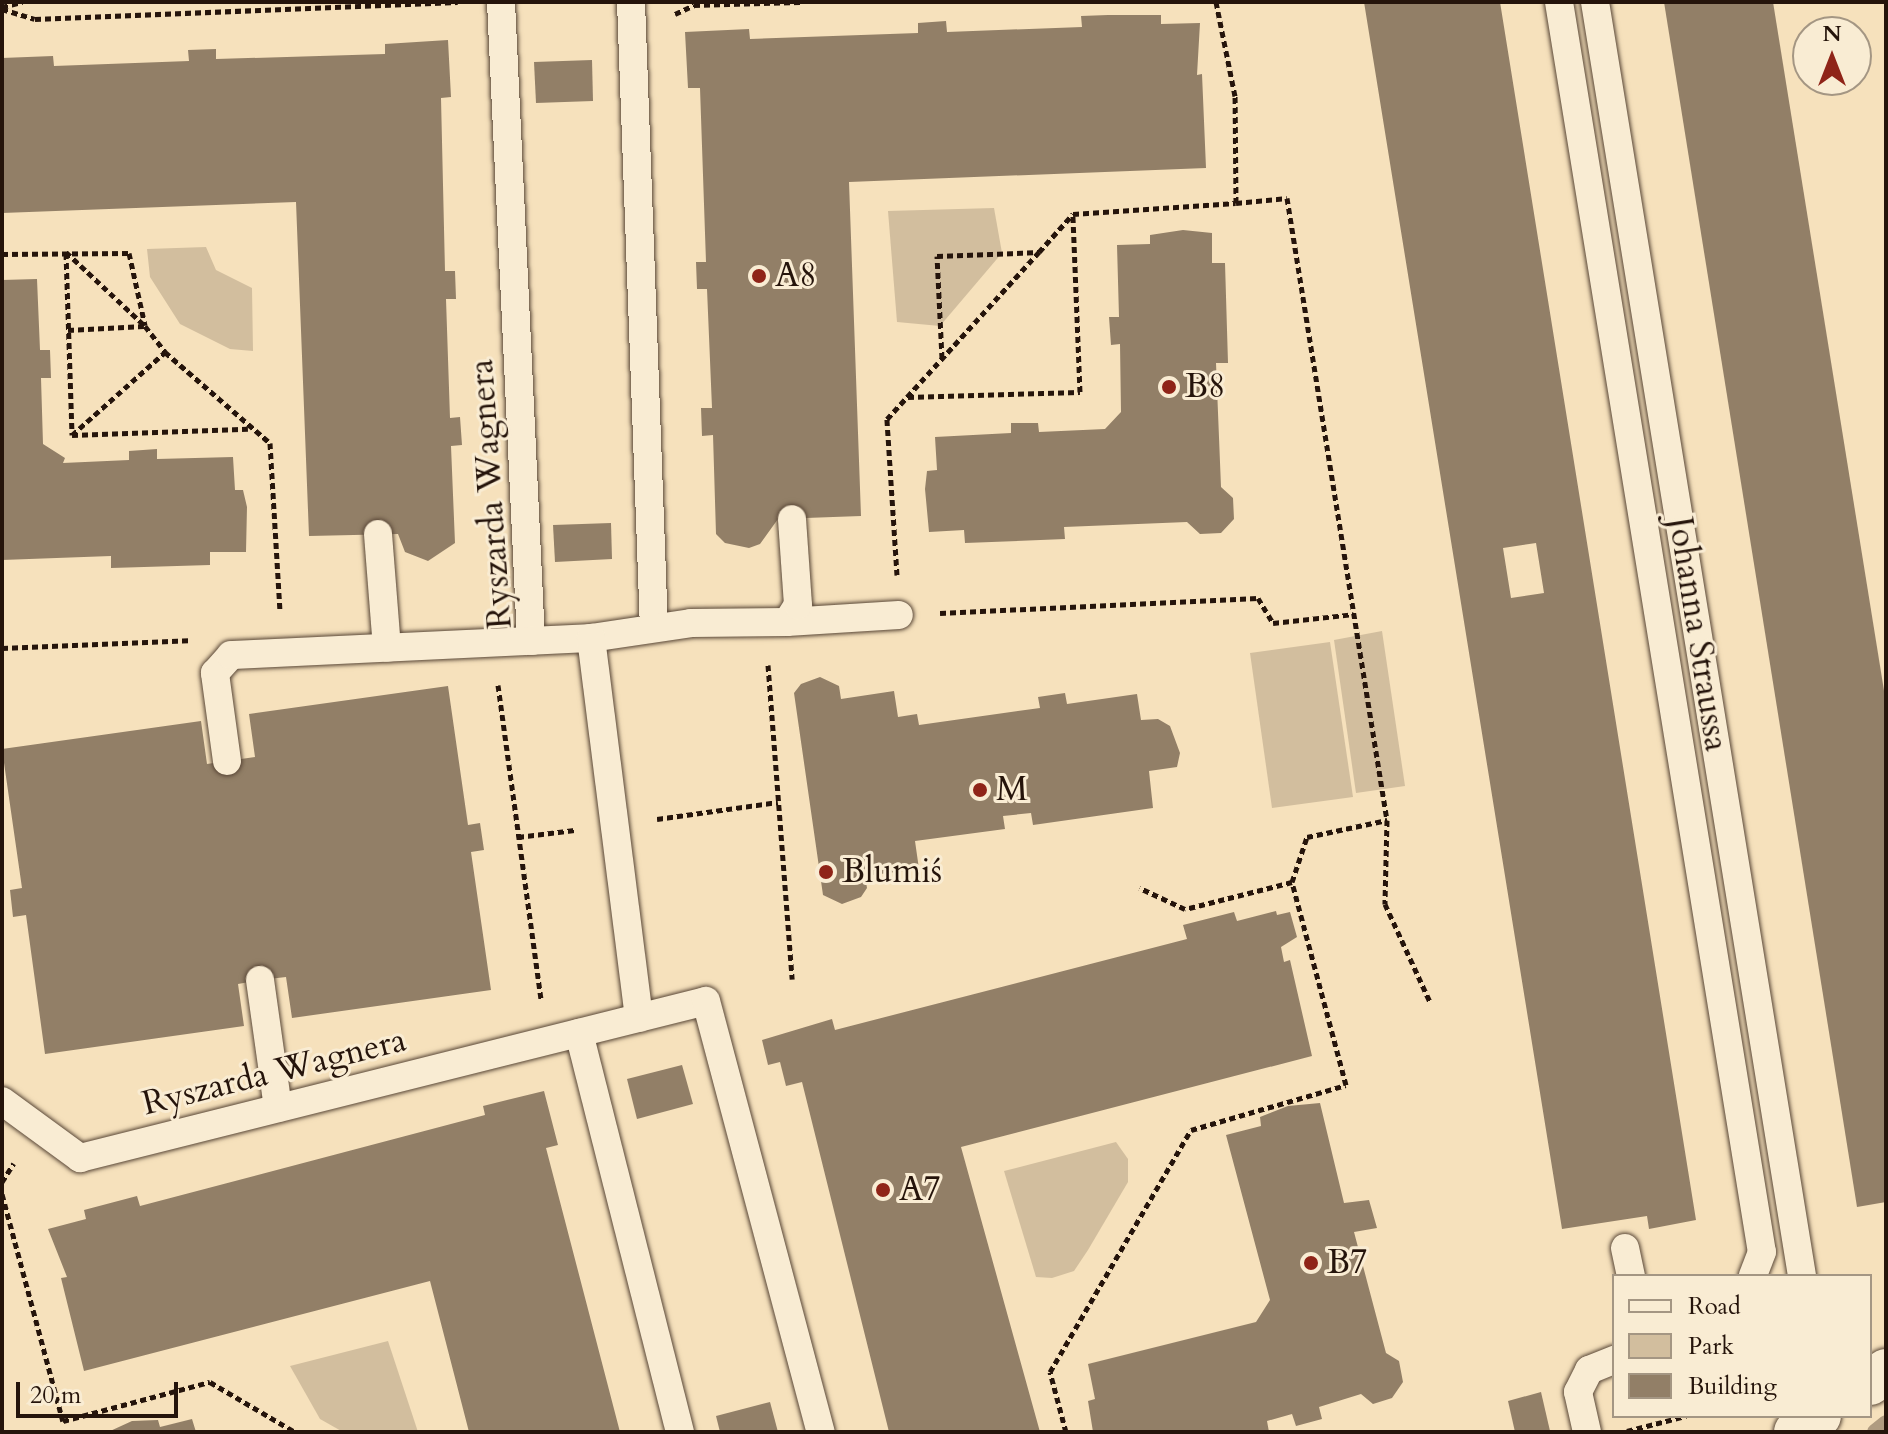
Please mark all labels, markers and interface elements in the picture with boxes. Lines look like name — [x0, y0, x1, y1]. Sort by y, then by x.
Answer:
north arrow — [1792, 16, 1872, 96]
text: N — [1822, 19, 1842, 49]
place label: A8 — [775, 256, 817, 296]
marker: A8 — [750, 267, 768, 285]
street label: Ryszarda Wagnera — [461, 358, 521, 630]
place label: B8 — [1185, 367, 1226, 407]
marker: B8 — [1160, 378, 1178, 396]
street label: Johanna Straussa — [1659, 514, 1737, 754]
place label: M — [996, 770, 1028, 810]
marker: M — [971, 781, 989, 799]
place label: Blumiś — [842, 852, 942, 892]
marker: Blumiś — [817, 863, 835, 881]
street label: Ryszarda Wagnera — [138, 1020, 410, 1124]
place label: A7 — [899, 1170, 941, 1210]
marker: A7 — [874, 1181, 892, 1199]
place label: B7 — [1327, 1243, 1368, 1283]
marker: B7 — [1302, 1254, 1320, 1272]
legend — [1612, 1274, 1872, 1418]
text: Road — [1688, 1290, 1741, 1323]
text: Park — [1688, 1330, 1734, 1363]
scale bar — [20, 1366, 182, 1416]
text: Building — [1688, 1370, 1777, 1403]
text: 20 m — [30, 1379, 81, 1412]

